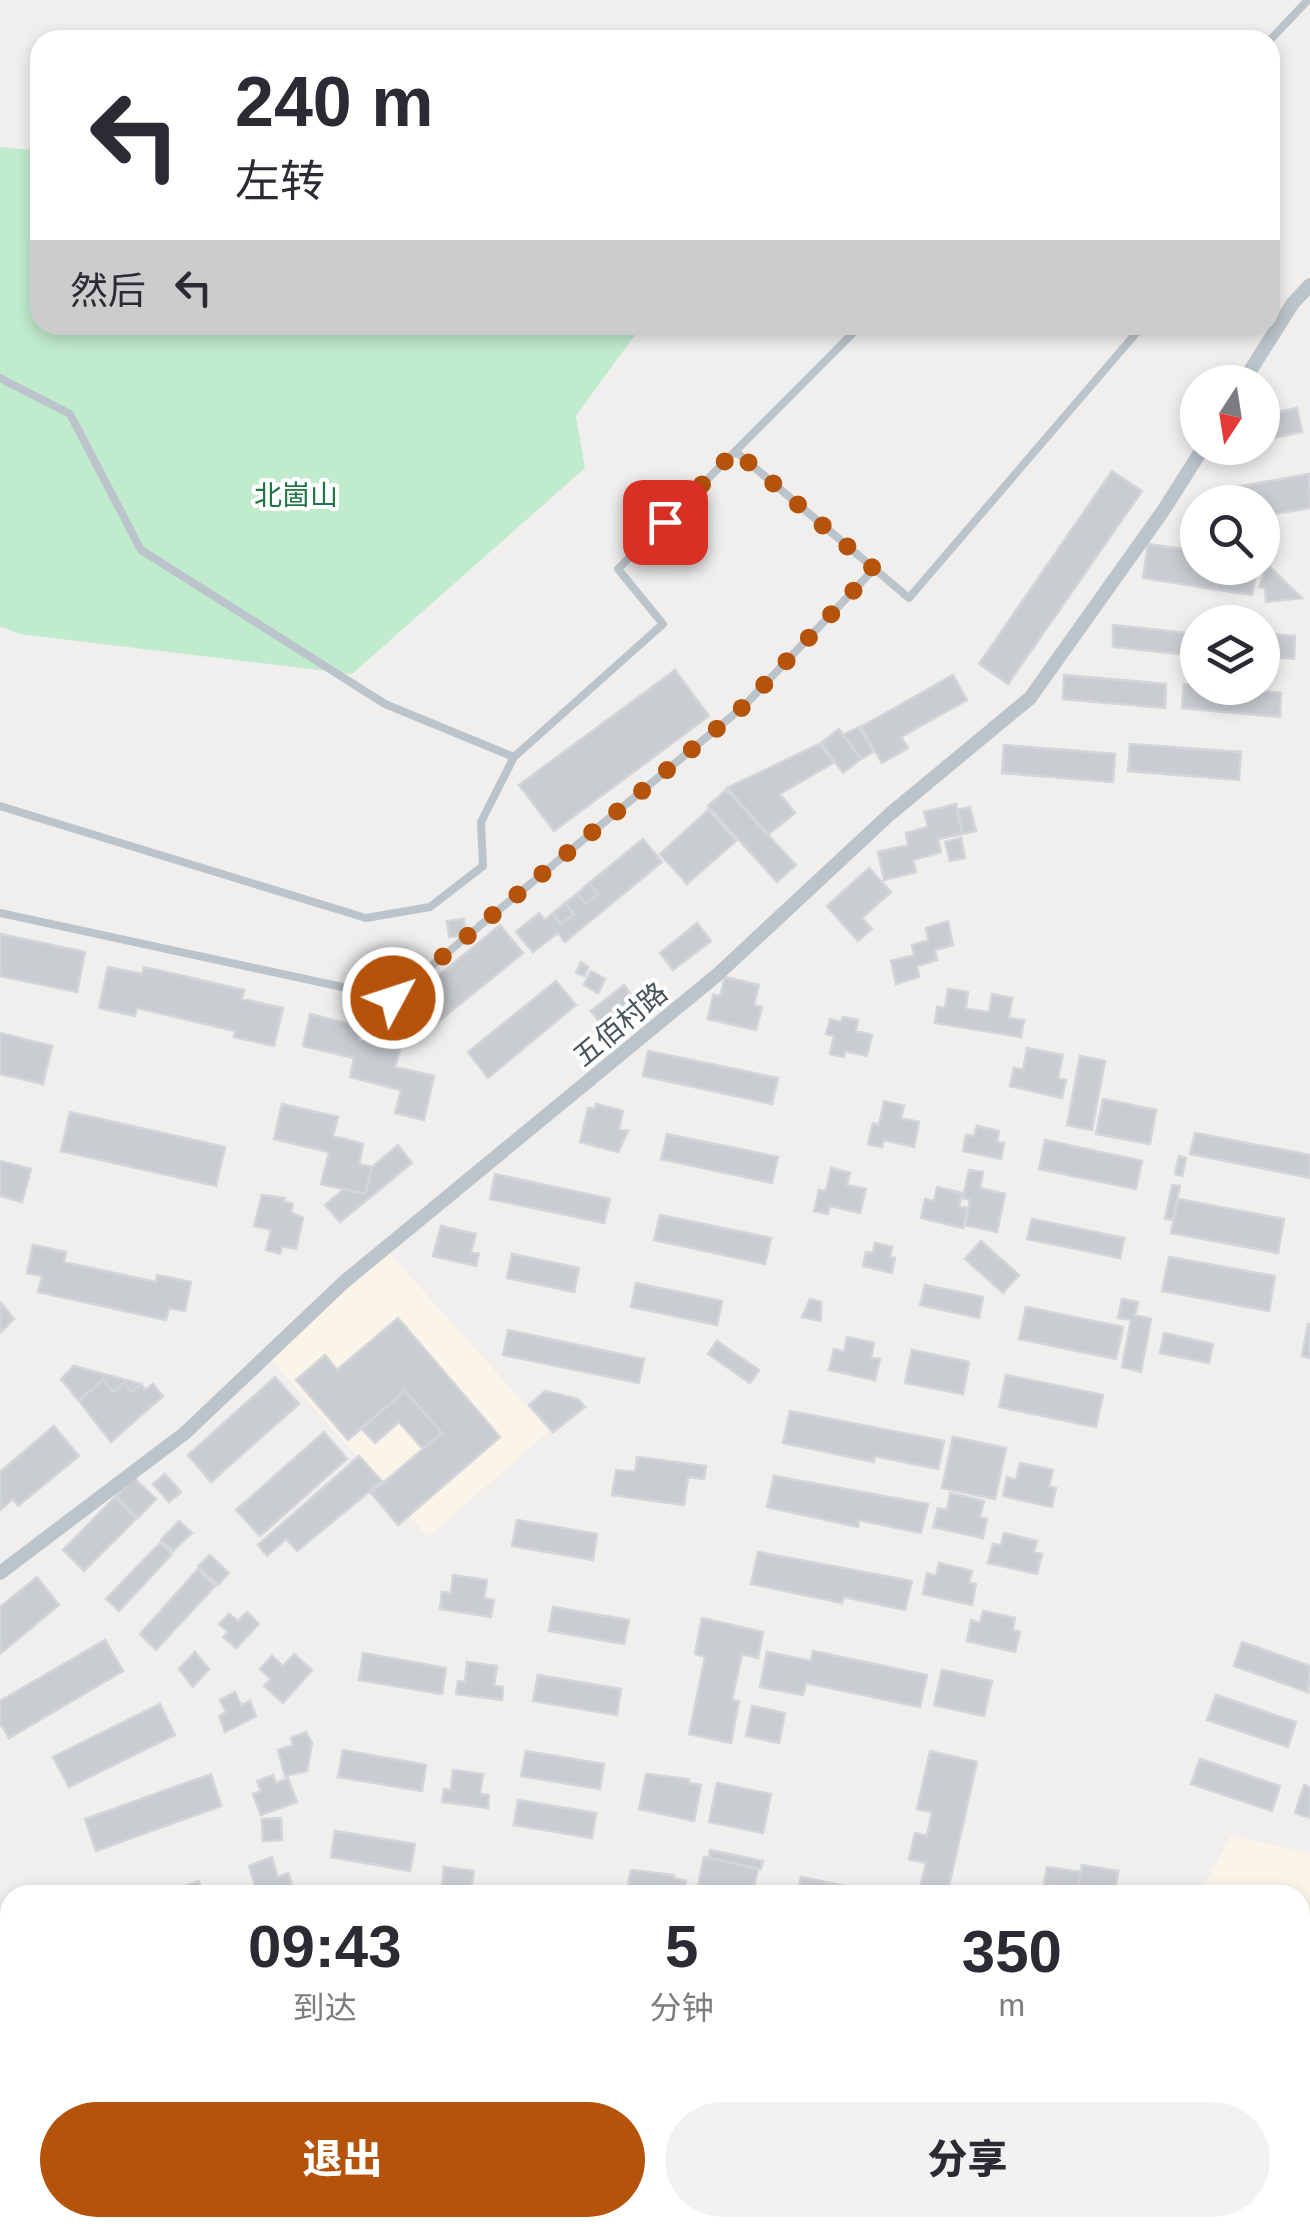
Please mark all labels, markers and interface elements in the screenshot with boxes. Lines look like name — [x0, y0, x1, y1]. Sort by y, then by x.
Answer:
text: 240 m — [235, 63, 433, 141]
icon: left — [70, 70, 200, 200]
text: 左转 — [235, 156, 325, 207]
icon: left — [166, 260, 221, 315]
text: 然后 — [70, 270, 146, 312]
north arrow — [1180, 365, 1280, 465]
map controls — [1180, 365, 1280, 705]
park label: 北崮山 — [254, 480, 338, 511]
pin — [623, 480, 708, 565]
button: search — [1180, 485, 1280, 585]
icon: arrive — [638, 495, 693, 550]
button: layers — [1180, 605, 1280, 705]
position arrow — [341, 946, 445, 1050]
street label: 五佰村路 — [567, 977, 673, 1072]
text: 09:43 — [248, 1913, 402, 1980]
text: 5 — [665, 1913, 698, 1980]
text: 350 — [962, 1918, 1062, 1985]
text: m — [998, 1987, 1025, 2023]
text: 到达 — [293, 1990, 357, 2026]
text: 分钟 — [650, 1990, 714, 2026]
button: 退出 — [40, 2102, 645, 2217]
button: 分享 — [665, 2102, 1270, 2217]

